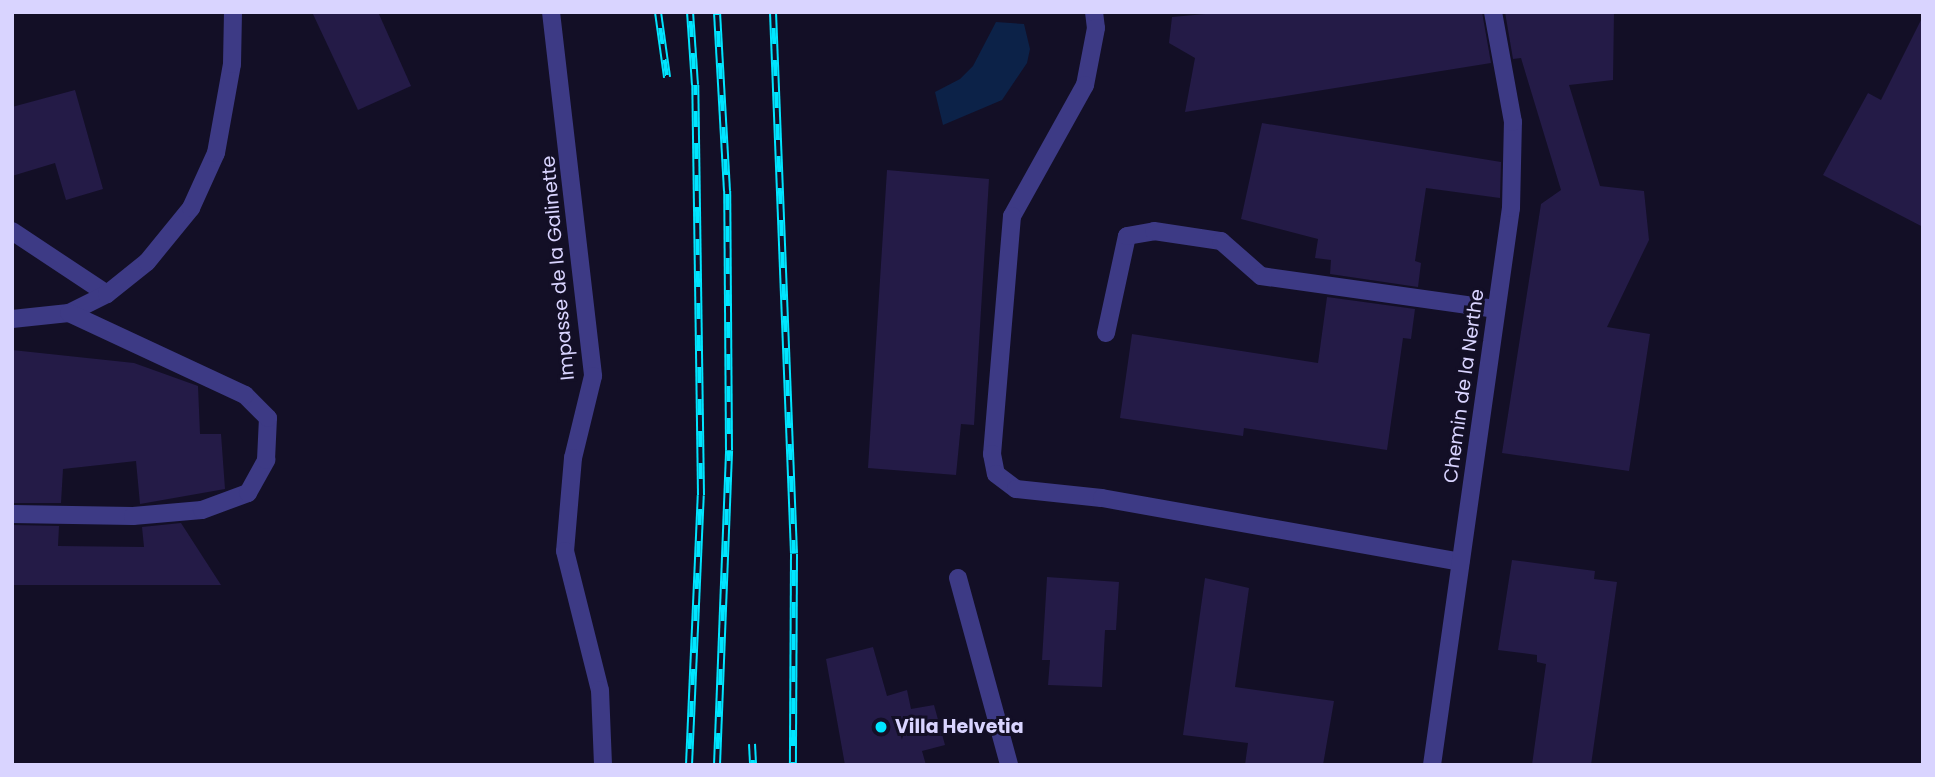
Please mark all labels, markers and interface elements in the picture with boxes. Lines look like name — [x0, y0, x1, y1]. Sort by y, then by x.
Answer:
street label: Impasse de la Galinette — [537, 155, 579, 381]
street label: Chemin de la Nerthe — [1439, 288, 1489, 484]
place label: Villa Helvetia — [895, 716, 1024, 738]
marker: Villa Helvetia — [873, 719, 889, 735]

